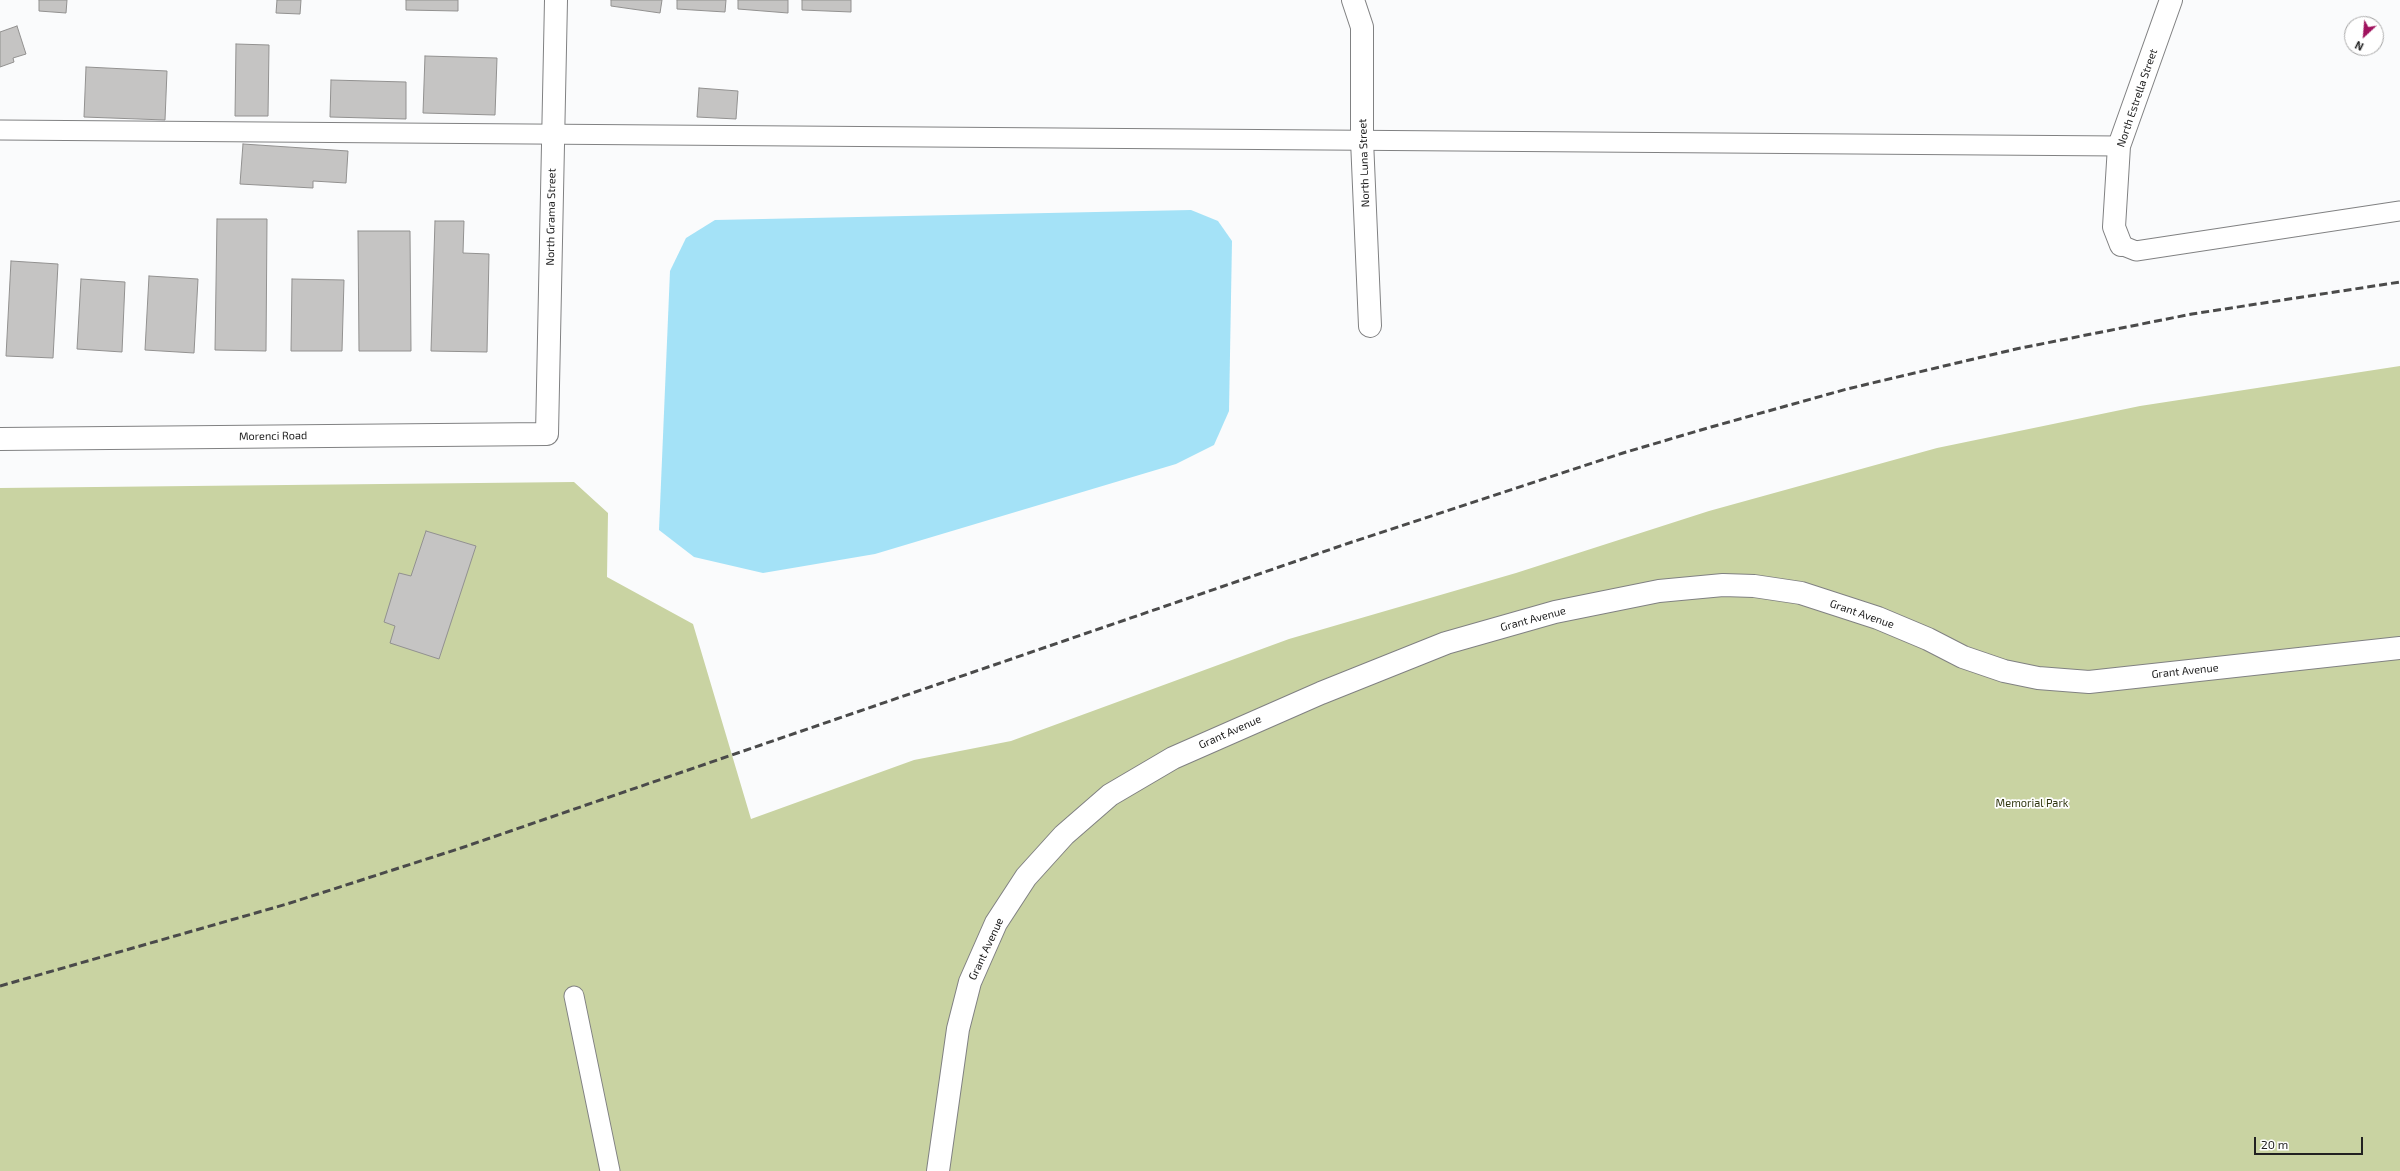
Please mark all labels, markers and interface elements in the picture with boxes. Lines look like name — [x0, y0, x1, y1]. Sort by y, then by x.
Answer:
north arrow — [2344, 16, 2384, 56]
text: N — [2353, 39, 2365, 54]
street label: North Estrella Street — [2114, 47, 2160, 149]
street label: North Luna Street — [1356, 118, 1372, 208]
street label: North Grama Street — [544, 168, 558, 266]
street label: Morenci Road — [239, 429, 307, 443]
street label: Grant Avenue — [1828, 597, 1896, 631]
street label: Grant Avenue — [1499, 604, 1567, 634]
street label: Grant Avenue — [2151, 661, 2219, 681]
street label: Grant Avenue — [1197, 712, 1263, 752]
park label: Memorial Park — [1996, 796, 2068, 810]
street label: Grant Avenue — [966, 916, 1006, 982]
scale bar — [2256, 1129, 2365, 1155]
text: 20 m — [2261, 1137, 2288, 1151]

